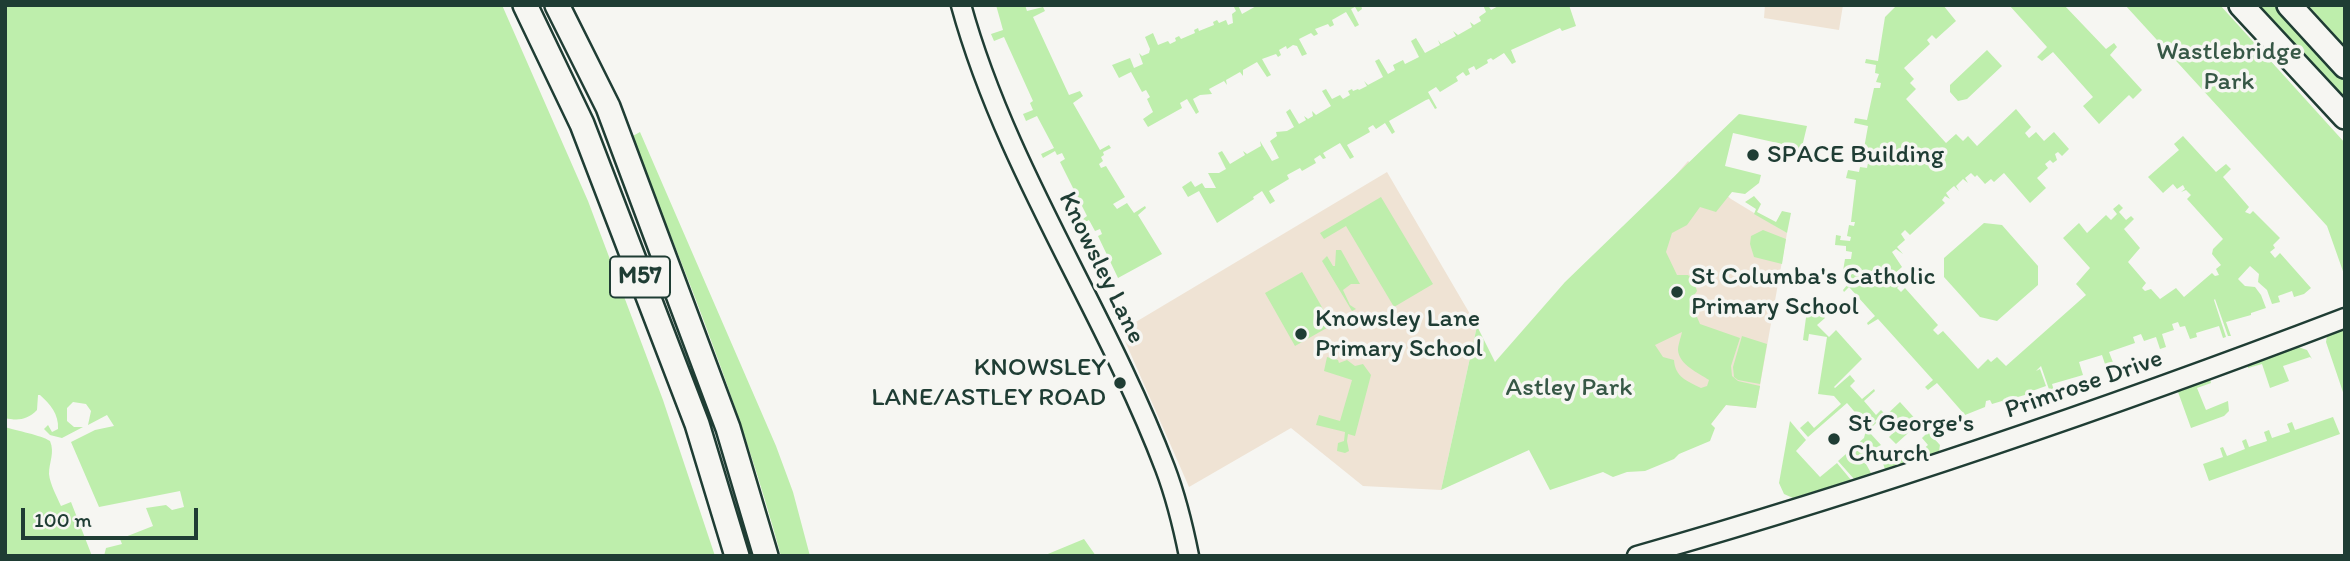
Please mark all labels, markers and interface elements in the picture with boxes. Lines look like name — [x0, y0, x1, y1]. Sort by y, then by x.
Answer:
park label: Wastlebridge Park — [2156, 36, 2302, 98]
place label: SPACE Building — [1767, 139, 1944, 171]
marker: SPACE Building — [1745, 147, 1761, 163]
street label: Knowsley Lane — [1051, 187, 1151, 349]
road number: M57 — [610, 256, 670, 298]
place label: St Columba's Catholic Primary School — [1691, 261, 1936, 322]
marker: St Columba's Catholic Primary School — [1669, 284, 1685, 300]
place label: Knowsley Lane Primary School — [1315, 303, 1483, 364]
marker: Knowsley Lane Primary School — [1293, 326, 1309, 342]
street label: Primrose Drive — [2001, 343, 2167, 427]
place label: KNOWSLEY LANE/ASTLEY ROAD — [871, 352, 1106, 414]
park label: Astley Park — [1506, 372, 1632, 404]
marker: KNOWSLEY LANE/ASTLEY ROAD — [1112, 375, 1128, 391]
place label: St George's Church — [1848, 408, 1974, 470]
marker: St George's Church — [1826, 431, 1842, 447]
scale bar — [24, 494, 201, 538]
text: 100 m — [34, 507, 92, 532]

